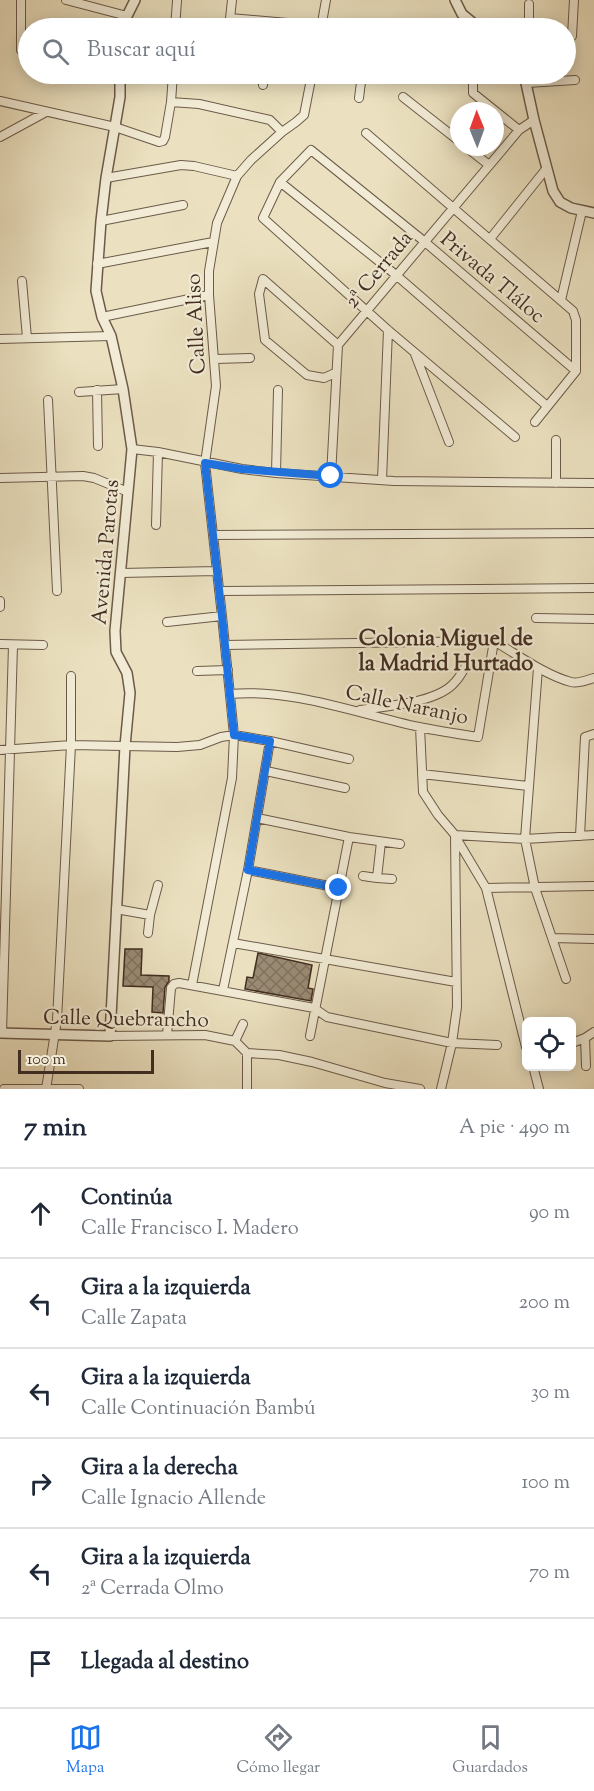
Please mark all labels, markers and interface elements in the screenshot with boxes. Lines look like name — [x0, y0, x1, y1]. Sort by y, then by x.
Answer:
search box — [18, 18, 576, 84]
icon: search — [39, 35, 72, 68]
text: Buscar aquí — [87, 35, 196, 67]
north arrow — [450, 102, 504, 156]
street label: 2ª Cerrada — [338, 225, 421, 316]
street label: Privada Tláloc — [433, 226, 551, 331]
street label: Calle Aliso — [179, 273, 215, 375]
route start — [317, 462, 343, 488]
street label: Avenida Parotas — [86, 478, 128, 626]
district label: Colonia Miguel de la Madrid Hurtado — [359, 624, 533, 681]
street label: Calle Naranjo — [342, 678, 471, 734]
route end — [325, 874, 351, 900]
street label: Calle Quebrancho — [43, 1004, 209, 1036]
map controls — [522, 1017, 576, 1071]
button: locate — [522, 1017, 576, 1071]
scale bar — [18, 1047, 154, 1074]
text: 100 m — [27, 1049, 66, 1072]
text: 7 min — [24, 1110, 87, 1147]
text: A pie · 490 m — [459, 1114, 570, 1143]
text: Continúa — [81, 1183, 172, 1215]
icon: ahead — [24, 1197, 57, 1230]
text: 90 m — [529, 1199, 570, 1228]
text: Calle Francisco I. Madero — [81, 1215, 299, 1244]
text: Gira a la izquierda — [81, 1273, 251, 1305]
icon: left — [24, 1287, 57, 1320]
text: 200 m — [519, 1289, 570, 1318]
text: Calle Zapata — [81, 1305, 187, 1334]
text: Gira a la izquierda — [81, 1363, 251, 1395]
icon: left — [24, 1377, 57, 1410]
text: 30 m — [531, 1379, 570, 1408]
text: Calle Continuación Bambú — [81, 1395, 316, 1424]
text: Gira a la derecha — [81, 1453, 238, 1485]
icon: right — [24, 1467, 57, 1500]
text: 100 m — [521, 1469, 570, 1498]
text: Calle Ignacio Allende — [81, 1485, 266, 1514]
text: Gira a la izquierda — [81, 1543, 251, 1575]
icon: left — [24, 1557, 57, 1590]
text: 70 m — [529, 1559, 570, 1588]
text: 2ª Cerrada Olmo — [81, 1575, 224, 1604]
icon: arrive — [24, 1647, 57, 1680]
text: Llegada al destino — [81, 1647, 249, 1679]
tab: Mapa — [66, 1721, 104, 1780]
tab: Cómo llegar — [236, 1721, 320, 1780]
tab: Guardados — [452, 1721, 528, 1780]

